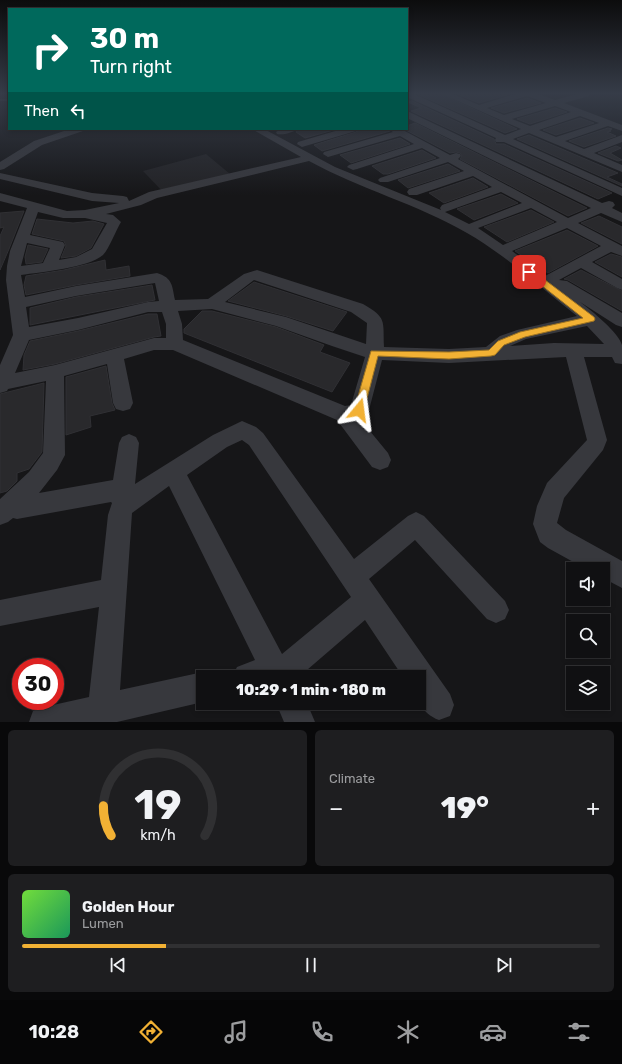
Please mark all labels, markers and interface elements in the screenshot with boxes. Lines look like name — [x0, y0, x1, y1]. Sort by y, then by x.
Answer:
text: 30 m — [90, 22, 159, 55]
icon: right — [24, 24, 76, 76]
text: Turn right — [90, 56, 172, 78]
icon: left — [67, 100, 89, 122]
text: Then — [24, 102, 59, 120]
pin — [512, 255, 546, 289]
icon: arrive — [518, 261, 540, 283]
position arrow — [338, 389, 380, 431]
map controls — [566, 562, 610, 710]
button: sound — [566, 562, 610, 606]
button: search — [566, 614, 610, 658]
speed limit sign: 30 — [12, 658, 64, 710]
button: layers — [566, 666, 610, 710]
text: 10:29 · 1 min · 180 m — [236, 681, 386, 699]
text: Climate — [329, 771, 375, 786]
text: 19 — [134, 780, 181, 829]
text: 19° — [441, 790, 489, 826]
text: − — [329, 795, 343, 822]
text: + — [586, 795, 600, 822]
text: km/h — [140, 827, 175, 844]
text: Golden Hour — [82, 898, 174, 916]
text: Lumen — [82, 916, 124, 931]
icon: previous — [107, 954, 129, 976]
icon: pause — [300, 954, 322, 976]
icon: next — [493, 954, 515, 976]
icon: directions — [137, 1018, 165, 1046]
icon: music — [222, 1018, 250, 1046]
icon: phone — [308, 1018, 336, 1046]
icon: climate — [394, 1018, 422, 1046]
icon: car — [479, 1018, 507, 1046]
icon: filters — [565, 1018, 593, 1046]
text: 10:28 — [29, 1021, 79, 1043]

